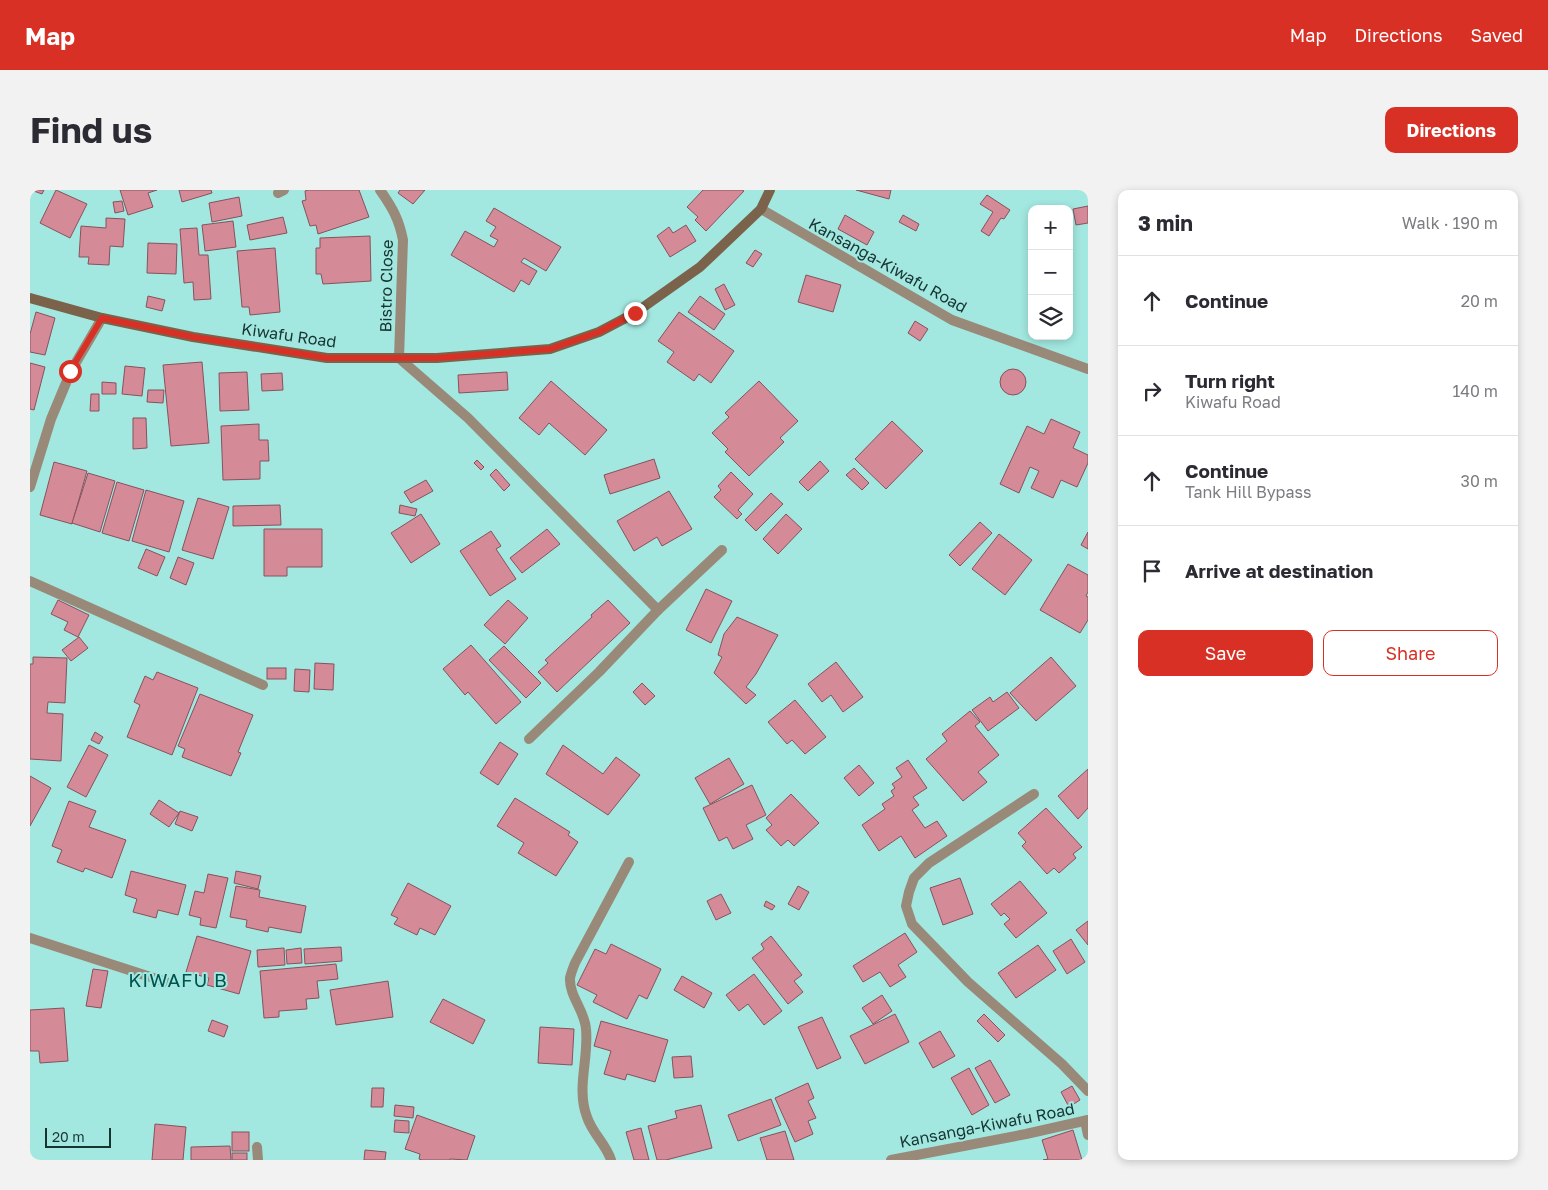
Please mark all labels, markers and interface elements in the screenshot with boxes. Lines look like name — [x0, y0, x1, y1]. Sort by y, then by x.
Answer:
text: Map — [25, 21, 75, 50]
text: Map — [1290, 24, 1326, 46]
text: Directions — [1354, 24, 1442, 46]
text: Saved — [1470, 24, 1523, 46]
button: Directions — [1385, 107, 1518, 153]
text: Find us — [30, 109, 152, 151]
map controls — [1028, 205, 1073, 340]
button: + — [1028, 205, 1073, 250]
text: 3 min — [1138, 210, 1193, 236]
street label: Kansanga-Kiwafu Road — [805, 213, 971, 317]
text: Walk · 190 m — [1402, 213, 1498, 233]
street label: Bistro Close — [375, 239, 397, 333]
button: − — [1028, 250, 1073, 295]
icon: ahead — [1138, 287, 1166, 315]
text: Continue — [1185, 289, 1268, 312]
text: 20 m — [1461, 291, 1498, 311]
button: layers — [1028, 295, 1073, 340]
route end — [624, 302, 647, 325]
street label: Kiwafu Road — [240, 318, 338, 352]
route start — [59, 360, 82, 383]
text: Turn right — [1185, 369, 1275, 392]
icon: right — [1138, 377, 1166, 405]
text: 140 m — [1452, 381, 1498, 401]
text: Kiwafu Road — [1185, 392, 1281, 412]
text: Continue — [1185, 459, 1268, 482]
icon: ahead — [1138, 467, 1166, 495]
text: 30 m — [1461, 471, 1498, 491]
text: Tank Hill Bypass — [1185, 482, 1311, 502]
icon: arrive — [1138, 557, 1166, 585]
text: Arrive at destination — [1185, 559, 1373, 582]
button: Save — [1138, 630, 1313, 676]
button: Share — [1323, 630, 1498, 676]
district label: KIWAFU B — [128, 968, 228, 991]
street label: Kansanga-Kiwafu Road — [898, 1098, 1076, 1152]
scale bar — [45, 1125, 111, 1148]
text: 20 m — [52, 1128, 85, 1145]

